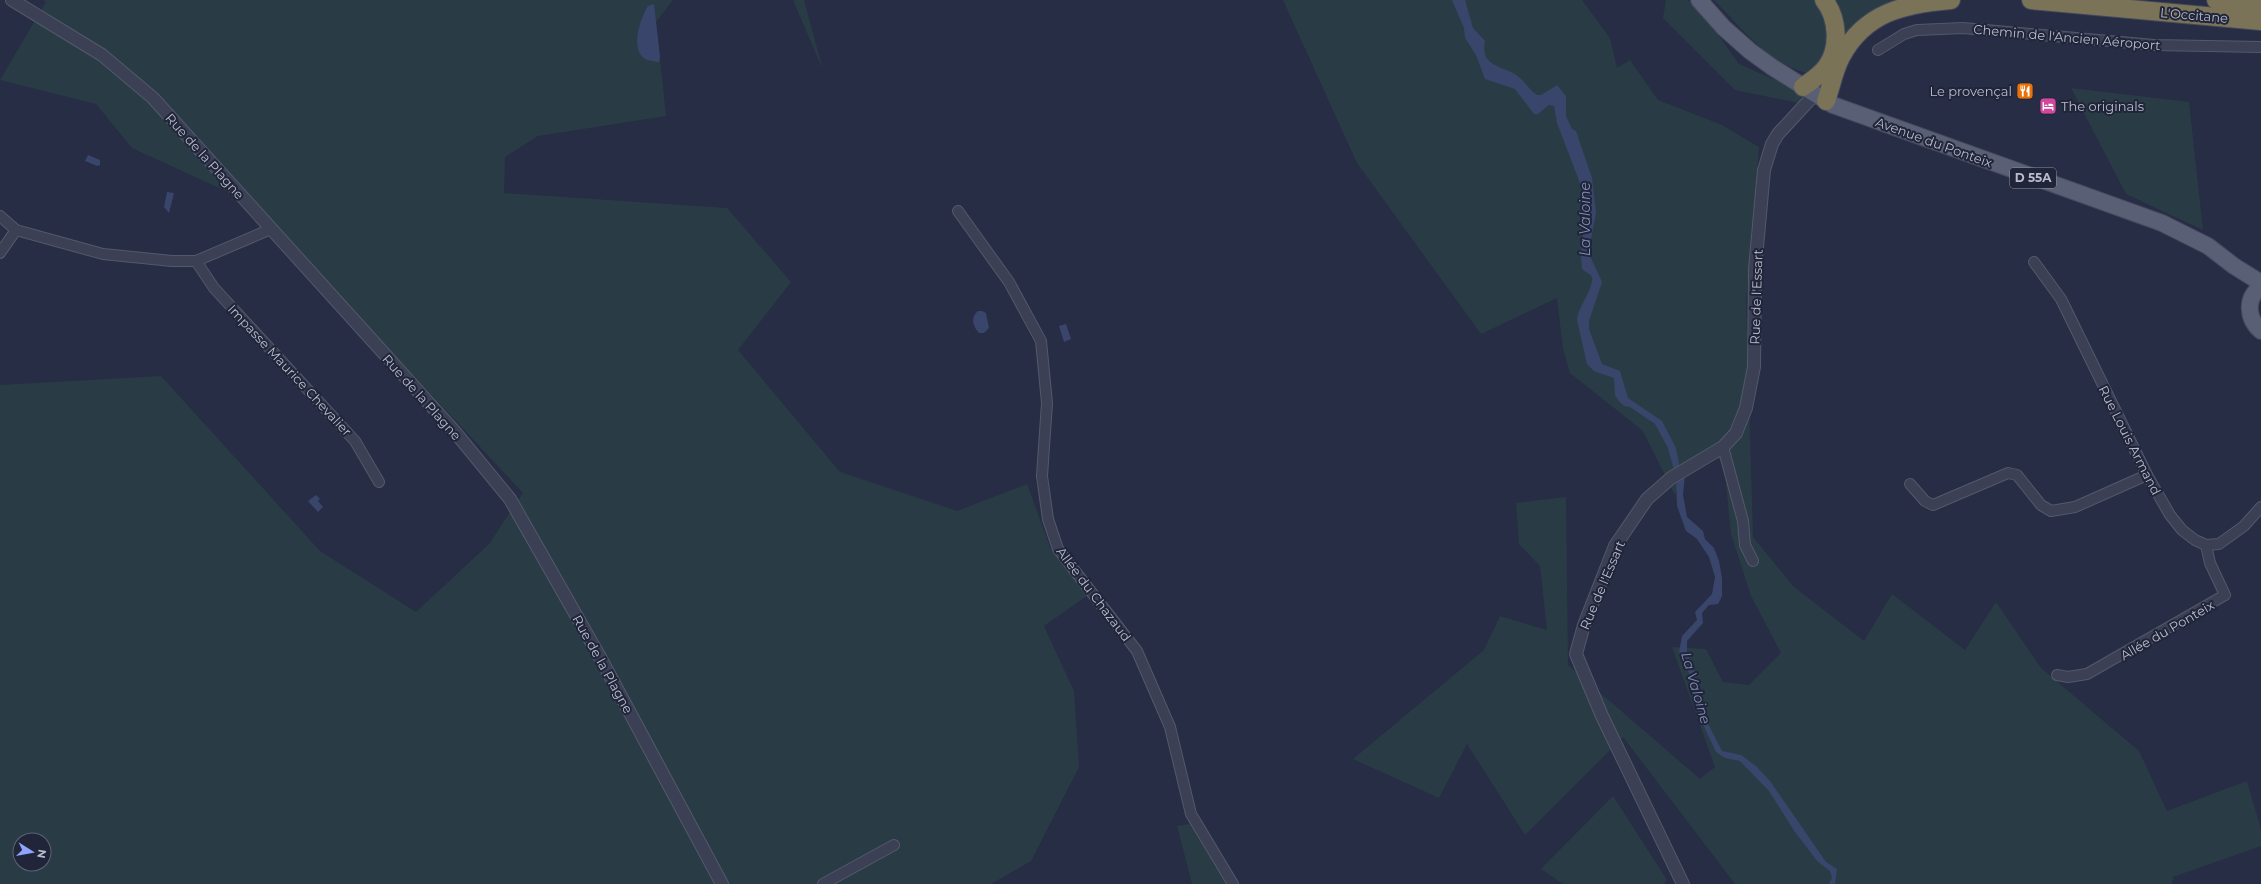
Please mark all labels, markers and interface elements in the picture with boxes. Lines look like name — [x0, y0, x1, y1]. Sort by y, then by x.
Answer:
street label: L'Occitane — [2159, 4, 2229, 26]
street label: Chemin de l'Ancien Aéroport — [1973, 21, 2161, 53]
restaurant icon: Le provençal — [2015, 81, 2035, 101]
place label: Le provençal — [1929, 83, 2012, 99]
hotel icon: The originals — [2038, 96, 2058, 116]
place label: The originals — [2061, 98, 2144, 114]
street label: Rue de la Plagne — [162, 110, 248, 202]
street label: Avenue du Ponteix — [1874, 113, 1995, 171]
road number: D 55A — [2010, 168, 2056, 188]
water label: La Valoine — [1576, 182, 1594, 256]
street label: Rue de l'Essart — [1746, 249, 1766, 345]
street label: Impasse Maurice Chevalier — [225, 301, 355, 439]
street label: Rue de la Plagne — [379, 351, 465, 443]
street label: Rue Louis Armand — [2095, 383, 2165, 497]
street label: Rue de l'Essart — [1576, 538, 1628, 632]
street label: Allée du Chazaud — [1053, 544, 1135, 644]
street label: Allée du Ponteix — [2117, 597, 2217, 663]
street label: Rue de la Plagne — [569, 612, 637, 716]
water label: La Valoine — [1677, 650, 1715, 726]
north arrow — [12, 832, 52, 872]
text: N — [34, 848, 50, 860]

